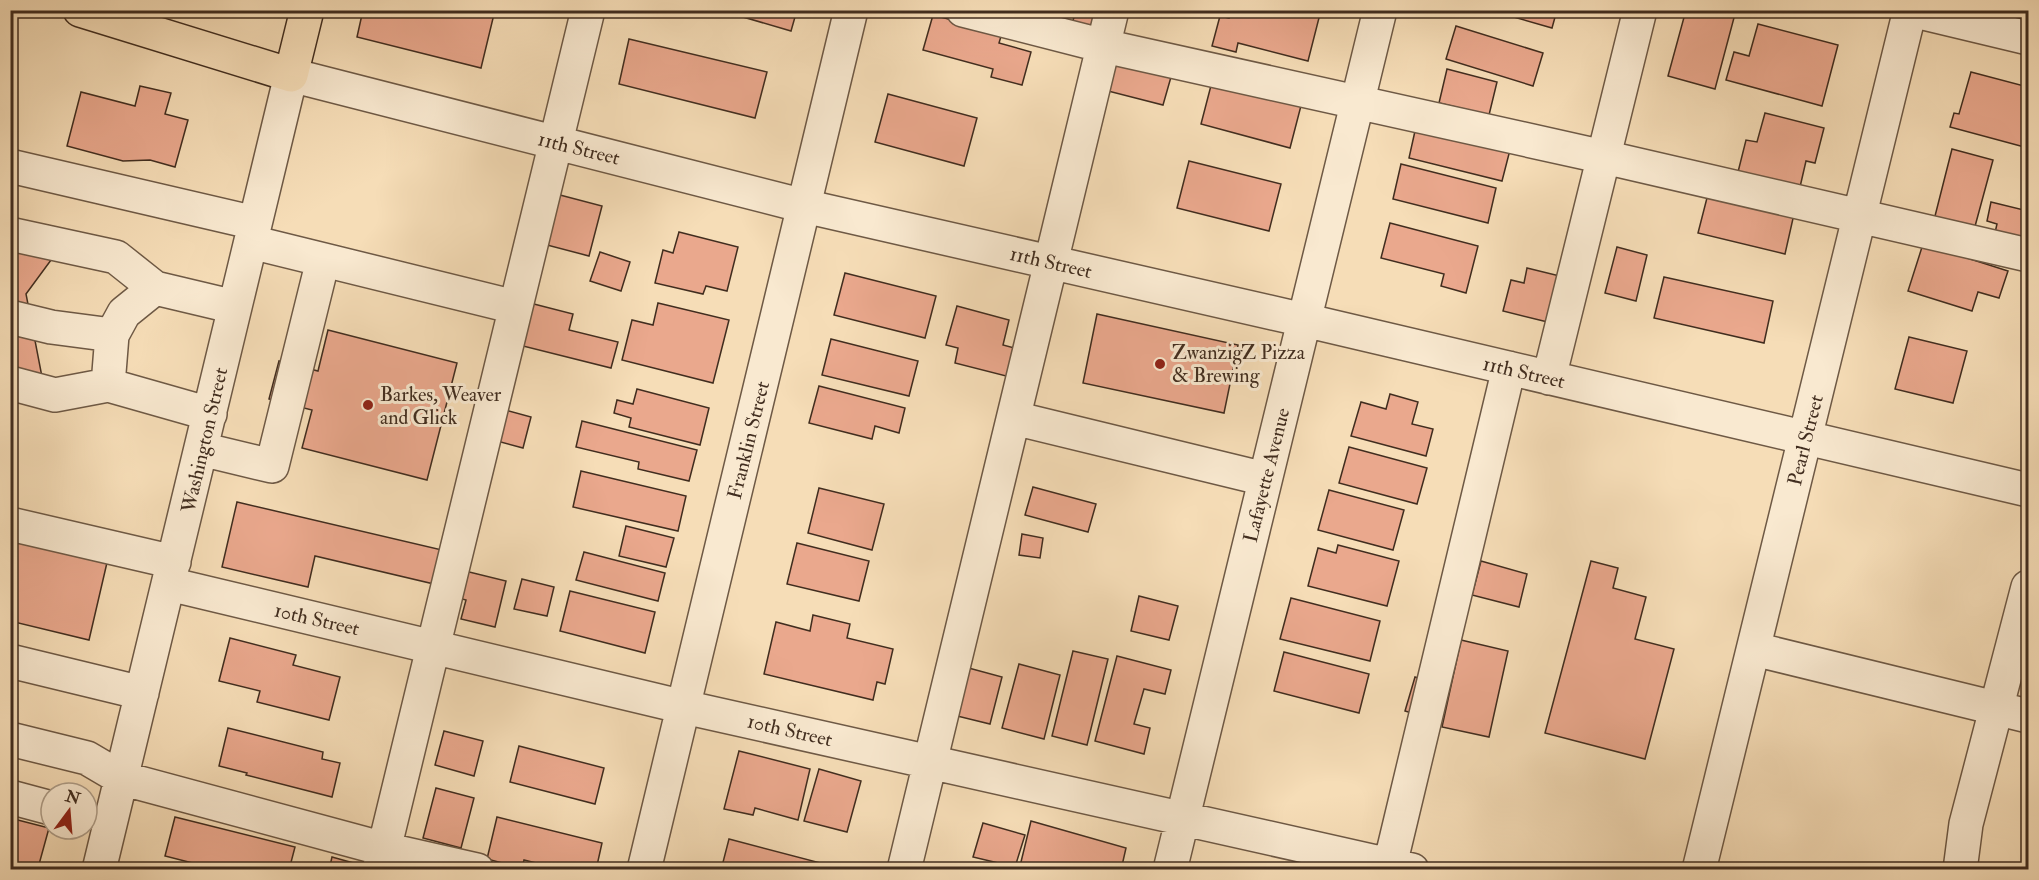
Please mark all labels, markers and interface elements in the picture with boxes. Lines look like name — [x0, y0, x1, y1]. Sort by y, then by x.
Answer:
street label: 11th Street — [535, 126, 623, 171]
street label: 11th Street — [1007, 241, 1095, 284]
place label: ZwanzigZ Pizza & Brewing — [1172, 340, 1306, 388]
street label: 11th Street — [1480, 351, 1568, 394]
marker: ZwanzigZ Pizza & Brewing — [1153, 357, 1167, 371]
street label: Washington Street — [175, 365, 233, 516]
street label: Franklin Street — [722, 378, 775, 502]
place label: Barkes, Weaver and Glick — [380, 382, 502, 430]
street label: Pearl Street — [1782, 392, 1829, 488]
marker: Barkes, Weaver and Glick — [361, 398, 375, 412]
street label: Lafayette Avenue — [1238, 405, 1295, 545]
street label: 10th Street — [272, 598, 362, 642]
street label: 10th Street — [745, 709, 835, 753]
north arrow — [39, 781, 99, 841]
text: N — [62, 786, 83, 809]

